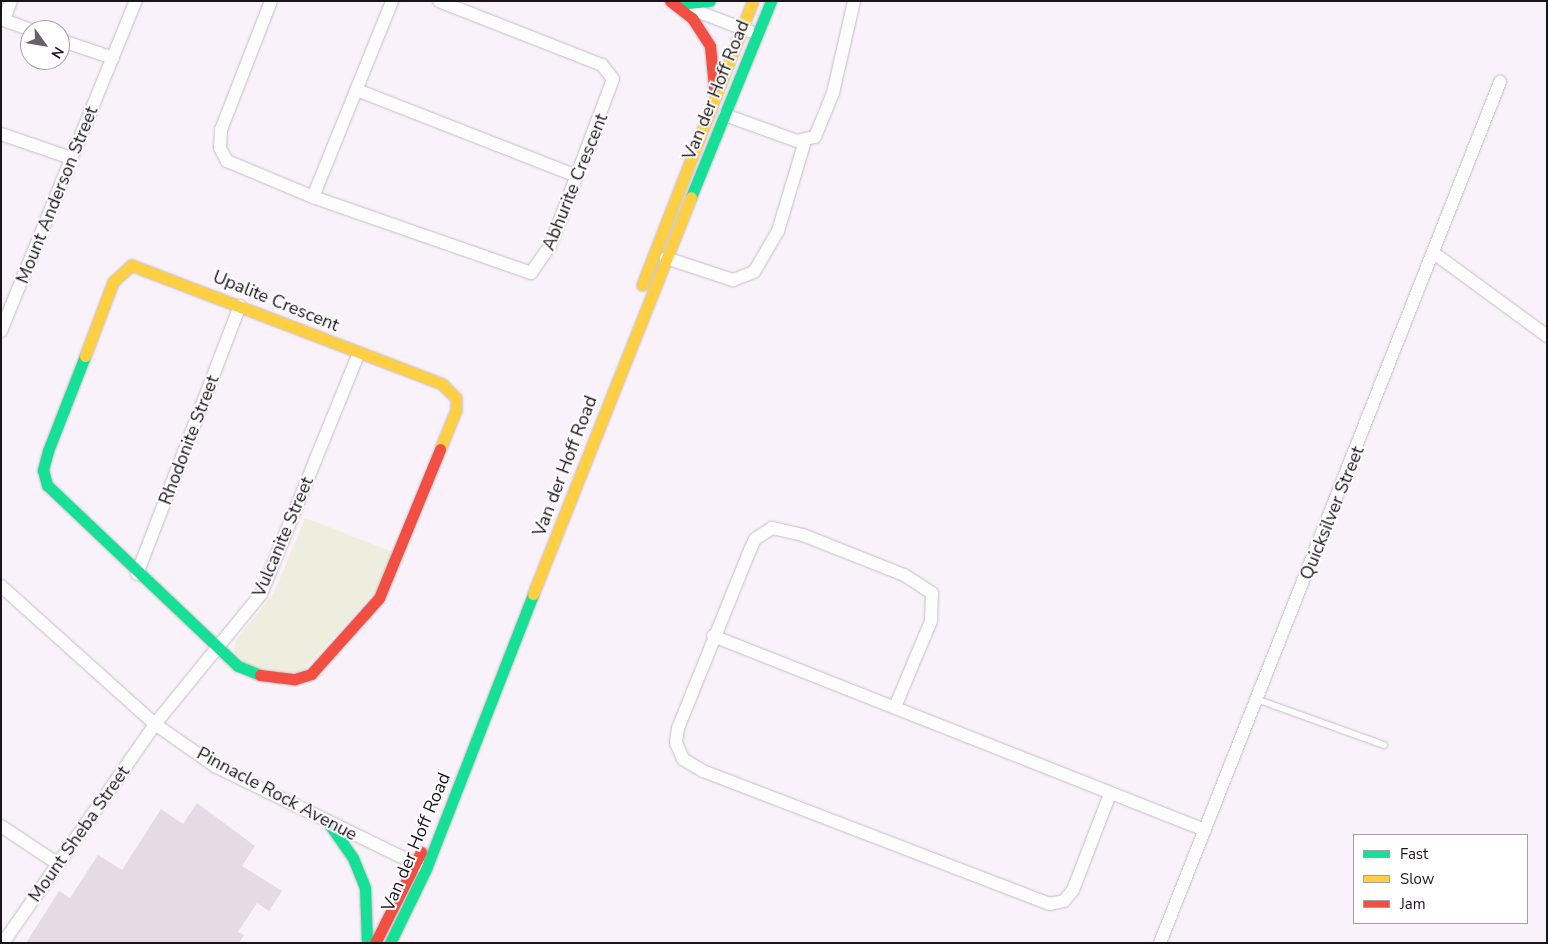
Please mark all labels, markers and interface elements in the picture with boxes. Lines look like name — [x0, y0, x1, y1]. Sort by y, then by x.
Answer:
street label: Van der Hoff Road — [678, 17, 754, 163]
north arrow — [20, 20, 70, 70]
text: N — [46, 43, 68, 62]
street label: Mount Anderson Street — [12, 103, 102, 287]
street label: Abhurite Crescent — [538, 110, 612, 254]
street label: Upalite Crescent — [210, 266, 342, 336]
street label: Rhodonite Street — [154, 372, 224, 508]
street label: Van der Hoff Road — [528, 393, 602, 539]
street label: Quicksilver Street — [1295, 443, 1369, 583]
street label: Vulcanite Street — [248, 474, 318, 600]
street label: Pinnacle Rock Avenue — [193, 743, 361, 845]
street label: Mount Sheba Street — [24, 762, 134, 906]
street label: Van der Hoff Road — [377, 769, 455, 915]
legend — [1353, 834, 1528, 924]
text: Fast — [1400, 844, 1428, 864]
text: Slow — [1400, 869, 1434, 889]
text: Jam — [1400, 894, 1426, 914]

